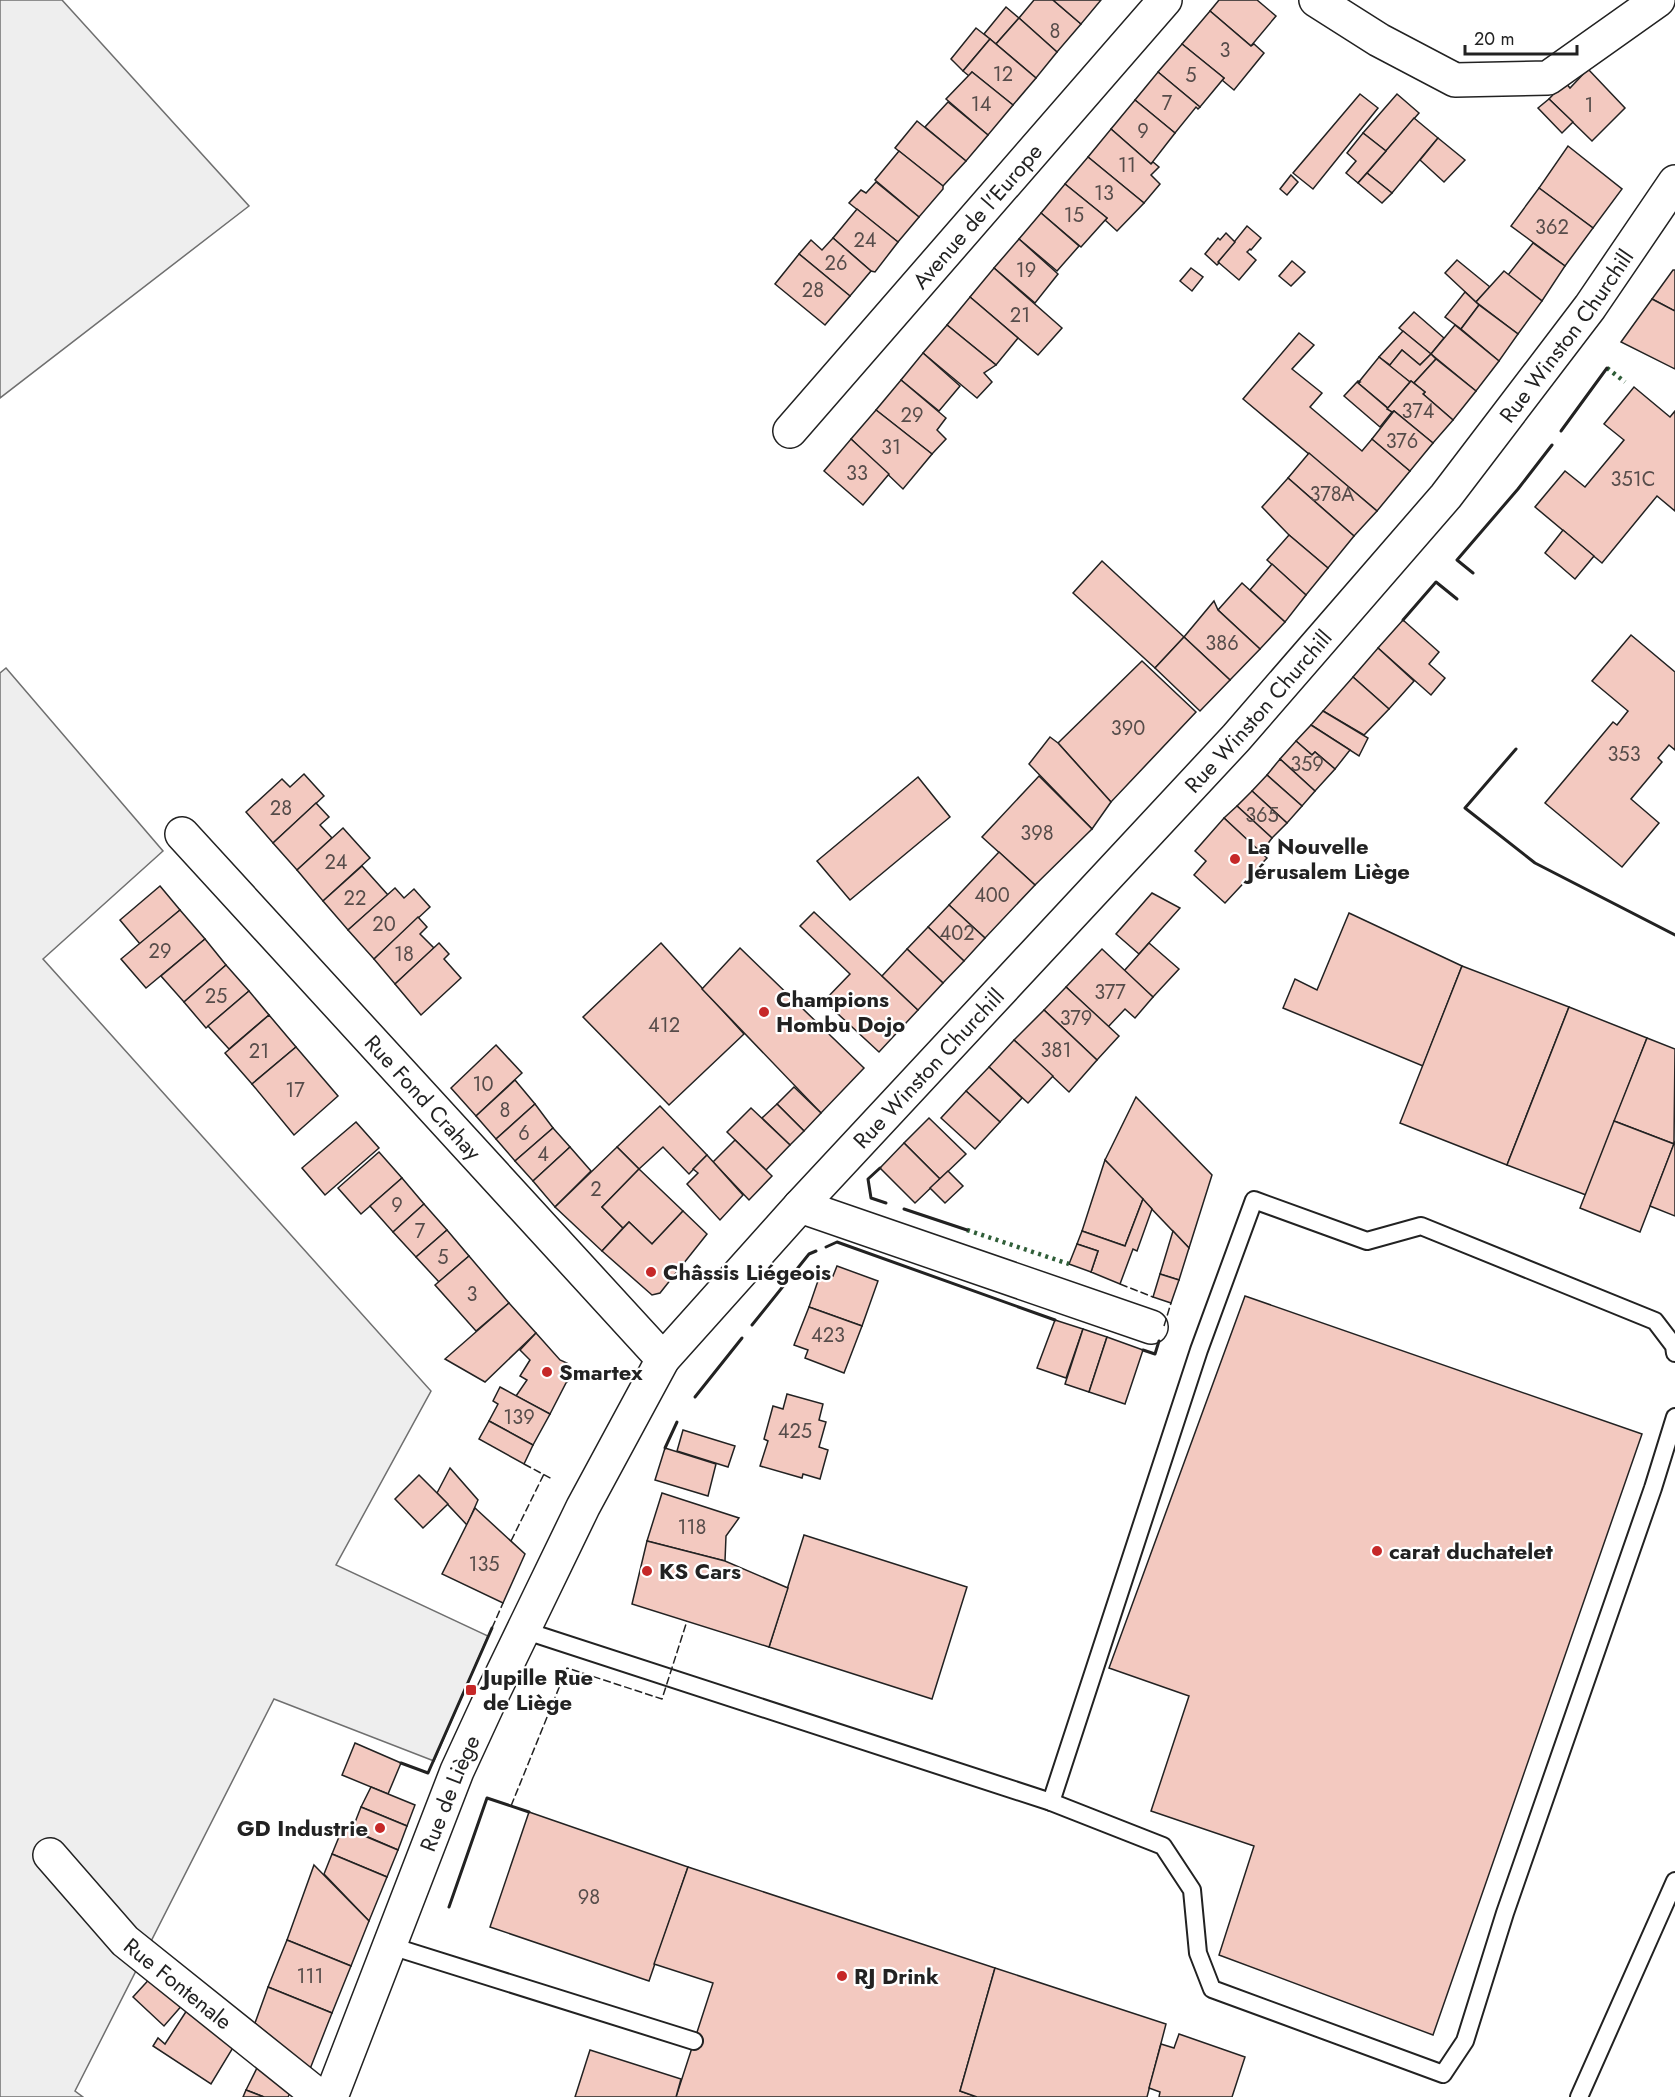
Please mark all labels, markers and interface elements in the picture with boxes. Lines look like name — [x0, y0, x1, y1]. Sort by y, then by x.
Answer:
house number: 8 — [1050, 17, 1060, 46]
scale bar — [1465, 18, 1578, 56]
text: 20 m — [1474, 26, 1514, 52]
house number: 3 — [1220, 36, 1231, 65]
house number: 12 — [993, 60, 1013, 89]
house number: 5 — [1185, 61, 1197, 90]
house number: 7 — [1162, 89, 1173, 118]
house number: 14 — [971, 90, 992, 119]
house number: 1 — [1585, 91, 1594, 120]
house number: 9 — [1137, 117, 1149, 146]
street label: Avenue de l'Europe — [905, 136, 1049, 296]
house number: 11 — [1118, 151, 1136, 180]
house number: 13 — [1094, 179, 1114, 208]
house number: 15 — [1064, 201, 1084, 230]
house number: 362 — [1535, 213, 1569, 242]
house number: 24 — [853, 226, 877, 255]
street label: Rue Winston Churchill — [1491, 243, 1641, 429]
house number: 26 — [825, 249, 847, 278]
house number: 19 — [1016, 256, 1036, 285]
house number: 28 — [802, 276, 824, 305]
house number: 21 — [1010, 301, 1030, 330]
house number: 374 — [1402, 397, 1435, 426]
house number: 29 — [901, 401, 923, 430]
house number: 376 — [1386, 427, 1418, 456]
house number: 31 — [881, 433, 901, 462]
house number: 33 — [846, 459, 868, 488]
house number: 351C — [1611, 465, 1655, 494]
house number: 378A — [1310, 480, 1355, 509]
street label: Rue Winston Churchill — [1177, 622, 1339, 800]
house number: 386 — [1205, 629, 1239, 658]
house number: 390 — [1111, 714, 1145, 743]
house number: 353 — [1607, 740, 1641, 769]
house number: 359 — [1290, 750, 1324, 779]
house number: 28 — [270, 794, 292, 823]
house number: 365 — [1245, 801, 1279, 830]
house number: 398 — [1020, 819, 1054, 848]
place label: La Nouvelle Jérusalem Liège — [1243, 830, 1410, 887]
house number: 24 — [324, 848, 348, 877]
marker: La Nouvelle Jérusalem Liège — [1228, 852, 1242, 866]
house number: 400 — [974, 881, 1010, 910]
house number: 22 — [344, 884, 366, 913]
house number: 20 — [372, 910, 396, 939]
house number: 402 — [939, 919, 975, 948]
house number: 29 — [149, 937, 171, 966]
house number: 18 — [394, 940, 414, 969]
house number: 377 — [1094, 978, 1126, 1007]
street label: Rue Winston Churchill — [846, 981, 1011, 1155]
house number: 25 — [205, 982, 227, 1011]
place label: Champions Hombu Dojo — [776, 983, 905, 1040]
house number: 379 — [1060, 1004, 1092, 1033]
marker: Champions Hombu Dojo — [757, 1005, 771, 1019]
house number: 412 — [648, 1011, 680, 1040]
street label: Rue Fond Crahay — [357, 1027, 489, 1167]
house number: 381 — [1041, 1036, 1071, 1065]
house number: 21 — [249, 1037, 269, 1066]
house number: 10 — [473, 1070, 494, 1099]
house number: 17 — [285, 1076, 305, 1105]
house number: 8 — [500, 1096, 510, 1125]
house number: 6 — [518, 1119, 530, 1148]
house number: 4 — [537, 1140, 549, 1169]
house number: 2 — [590, 1175, 602, 1204]
house number: 9 — [391, 1191, 403, 1220]
house number: 7 — [415, 1217, 426, 1246]
house number: 5 — [437, 1243, 449, 1272]
place label: Châssis Liégeois — [663, 1256, 831, 1288]
marker: Châssis Liégeois — [644, 1265, 658, 1279]
house number: 3 — [467, 1280, 478, 1309]
house number: 423 — [811, 1321, 845, 1350]
place label: Smartex — [559, 1356, 643, 1388]
marker: Smartex — [540, 1365, 554, 1379]
house number: 139 — [503, 1403, 535, 1432]
house number: 425 — [778, 1417, 812, 1446]
house number: 118 — [678, 1513, 706, 1542]
place label: carat duchatelet — [1389, 1535, 1553, 1567]
marker: carat duchatelet — [1370, 1544, 1384, 1558]
house number: 135 — [468, 1550, 500, 1579]
place label: KS Cars — [659, 1555, 741, 1587]
marker: KS Cars — [640, 1564, 654, 1578]
place label: Jupille Rue de Liège — [479, 1661, 593, 1718]
marker: Jupille Rue de Liège — [464, 1683, 478, 1697]
street label: Rue de Liège — [411, 1730, 487, 1856]
place label: GD Industrie — [237, 1812, 368, 1844]
marker: GD Industrie — [373, 1821, 387, 1835]
house number: 98 — [578, 1883, 600, 1912]
street label: Rue Fontenale — [117, 1930, 239, 2037]
place label: RJ Drink — [854, 1960, 939, 1992]
house number: 111 — [297, 1962, 324, 1991]
marker: RJ Drink — [835, 1969, 849, 1983]

